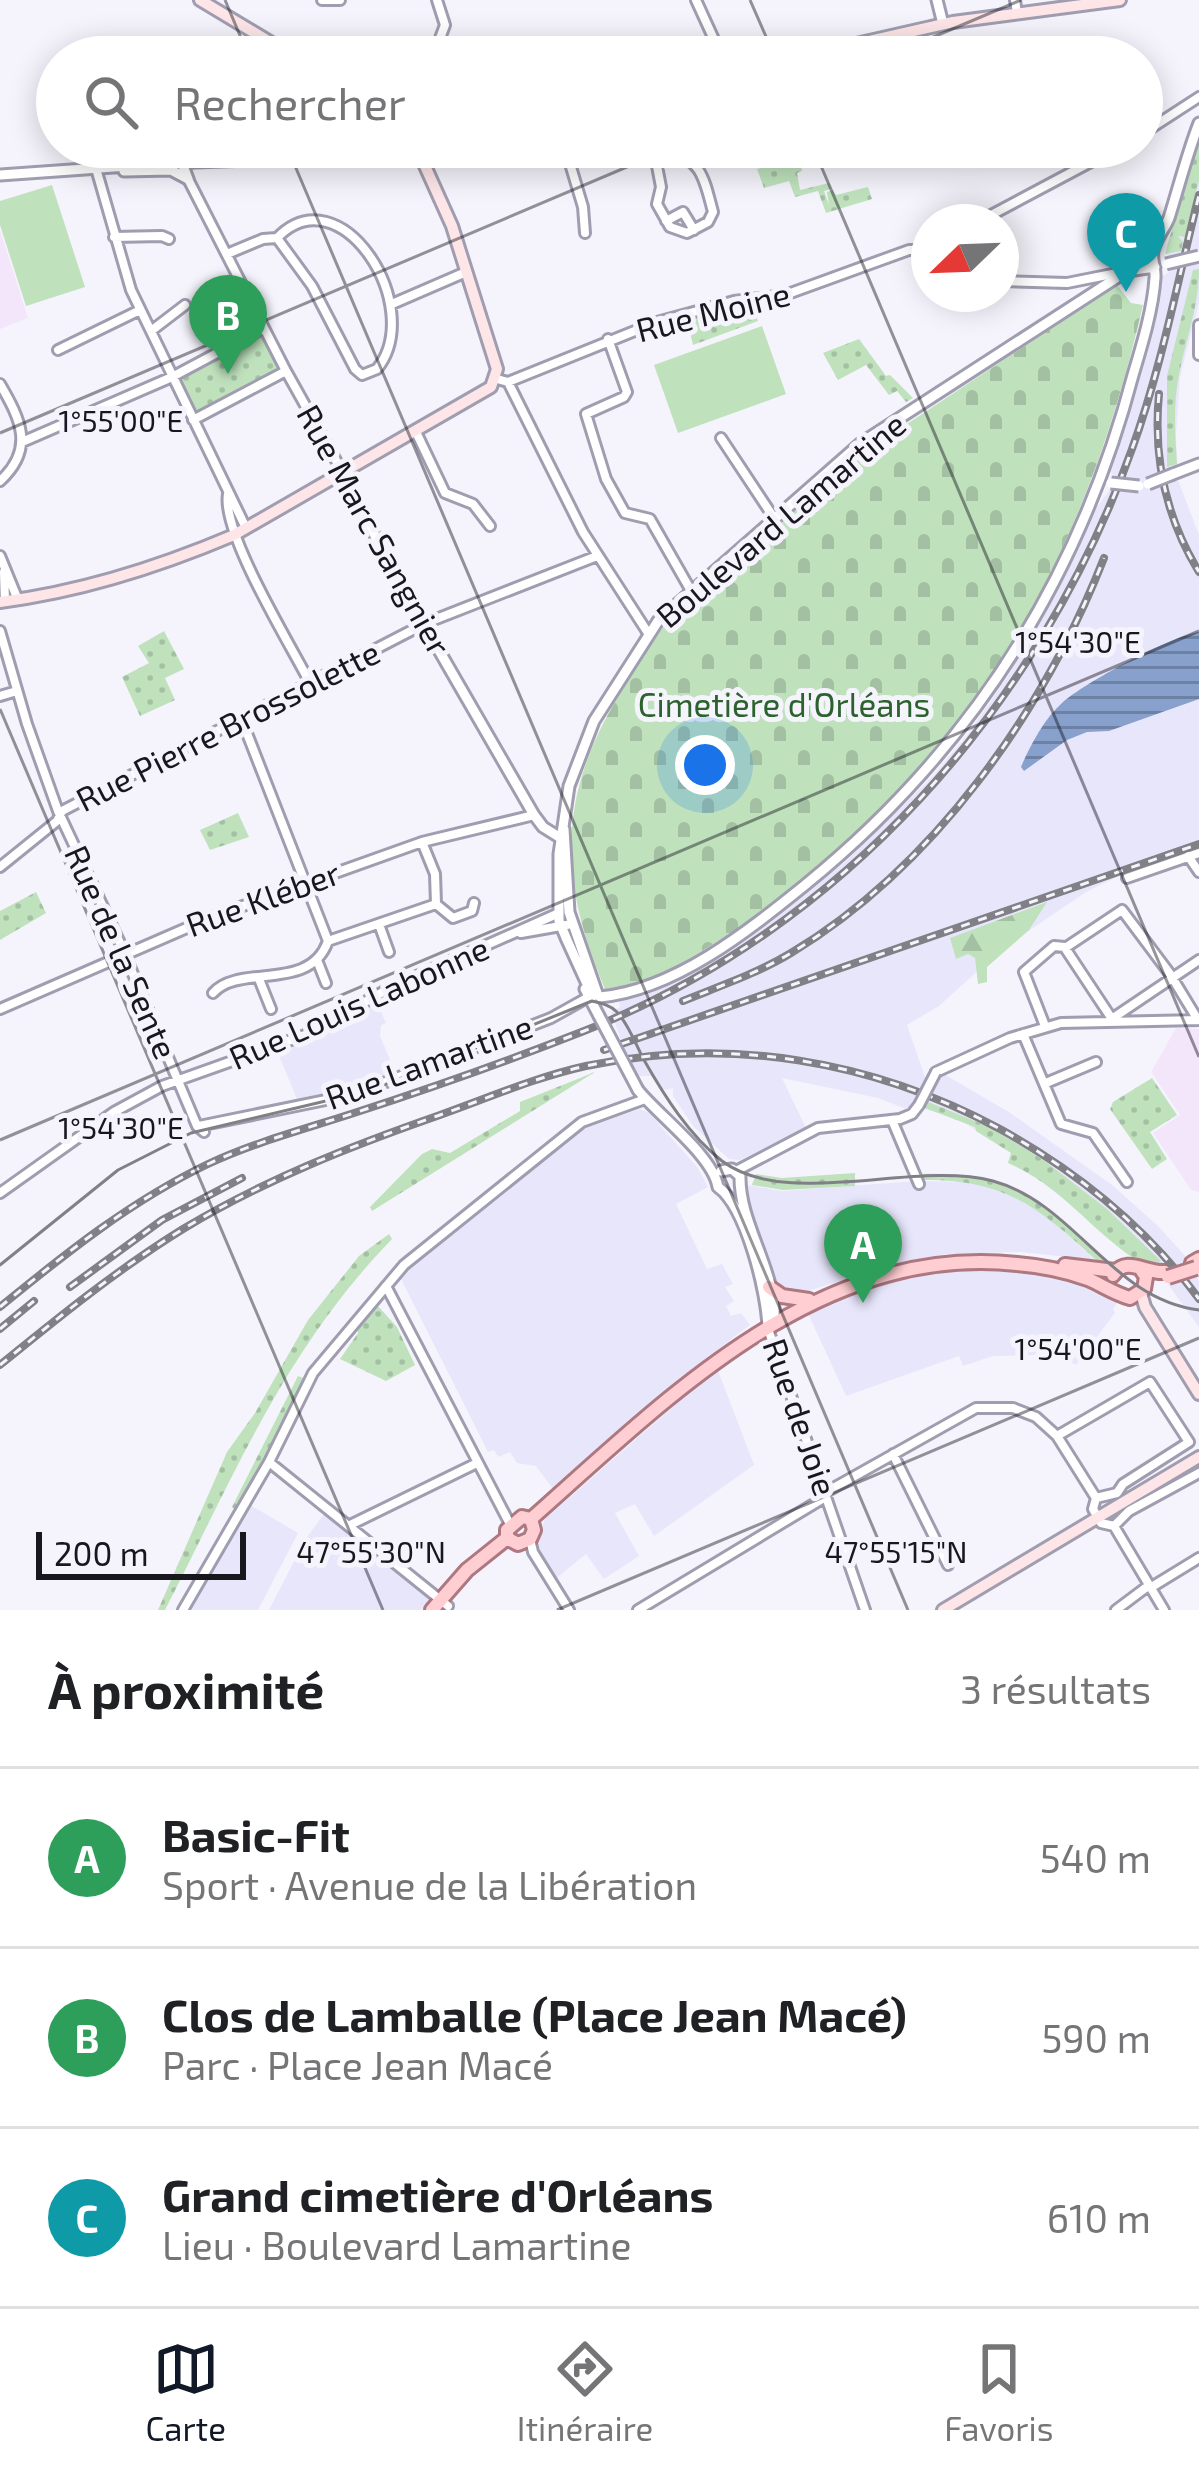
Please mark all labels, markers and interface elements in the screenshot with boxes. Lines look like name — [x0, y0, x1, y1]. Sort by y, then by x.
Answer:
search box — [36, 36, 1163, 168]
icon: search — [78, 69, 144, 135]
text: Rechercher — [174, 75, 406, 129]
pin: C — [1087, 193, 1165, 292]
north arrow — [911, 204, 1019, 312]
street label: Rue Moine — [632, 273, 794, 349]
pin: B — [189, 275, 267, 374]
street label: Rue Marc Sangnier — [289, 397, 460, 662]
text: 1°55'00"E — [59, 402, 183, 438]
street label: Boulevard Lamartine — [648, 403, 913, 635]
text: 1°54'30"E — [1015, 623, 1141, 659]
street label: Rue Pierre Brossolette — [69, 631, 386, 819]
park label: Cimetière d'Orléans — [638, 684, 930, 724]
your location — [675, 735, 735, 795]
street label: Rue de la Sente — [57, 839, 187, 1064]
street label: Rue Kléber — [180, 852, 345, 944]
street label: Rue Louis Labonne — [223, 927, 495, 1077]
street label: Rue Lamartine — [320, 1005, 538, 1117]
text: 1°54'30"E — [58, 1109, 184, 1145]
pin: A — [824, 1204, 902, 1303]
text: 1°54'00"E — [1014, 1330, 1142, 1366]
street label: Rue de Joie — [755, 1333, 846, 1500]
scale bar — [36, 1526, 246, 1579]
text: 200 m — [54, 1533, 149, 1573]
text: 47°55'30"N — [296, 1533, 446, 1569]
text: 47°55'15"N — [825, 1533, 967, 1569]
text: À proximité — [48, 1658, 324, 1719]
text: 3 résultats — [960, 1665, 1151, 1712]
text: Basic-Fit — [162, 1807, 350, 1861]
text: A — [74, 1834, 100, 1881]
text: 540 m — [1040, 1834, 1151, 1881]
text: Sport · Avenue de la Libération — [162, 1861, 697, 1908]
text: Clos de Lamballe (Place Jean Macé) — [162, 1987, 907, 2041]
text: B — [75, 2014, 99, 2061]
text: 590 m — [1041, 2014, 1151, 2061]
text: Parc · Place Jean Macé — [162, 2041, 553, 2088]
text: Grand cimetière d'Orléans — [162, 2167, 713, 2221]
text: C — [76, 2194, 98, 2241]
text: 610 m — [1047, 2194, 1151, 2241]
text: Lieu · Boulevard Lamartine — [162, 2221, 631, 2268]
tab: Carte — [145, 2336, 226, 2448]
tab: Itinéraire — [517, 2336, 653, 2448]
tab: Favoris — [944, 2336, 1054, 2448]

